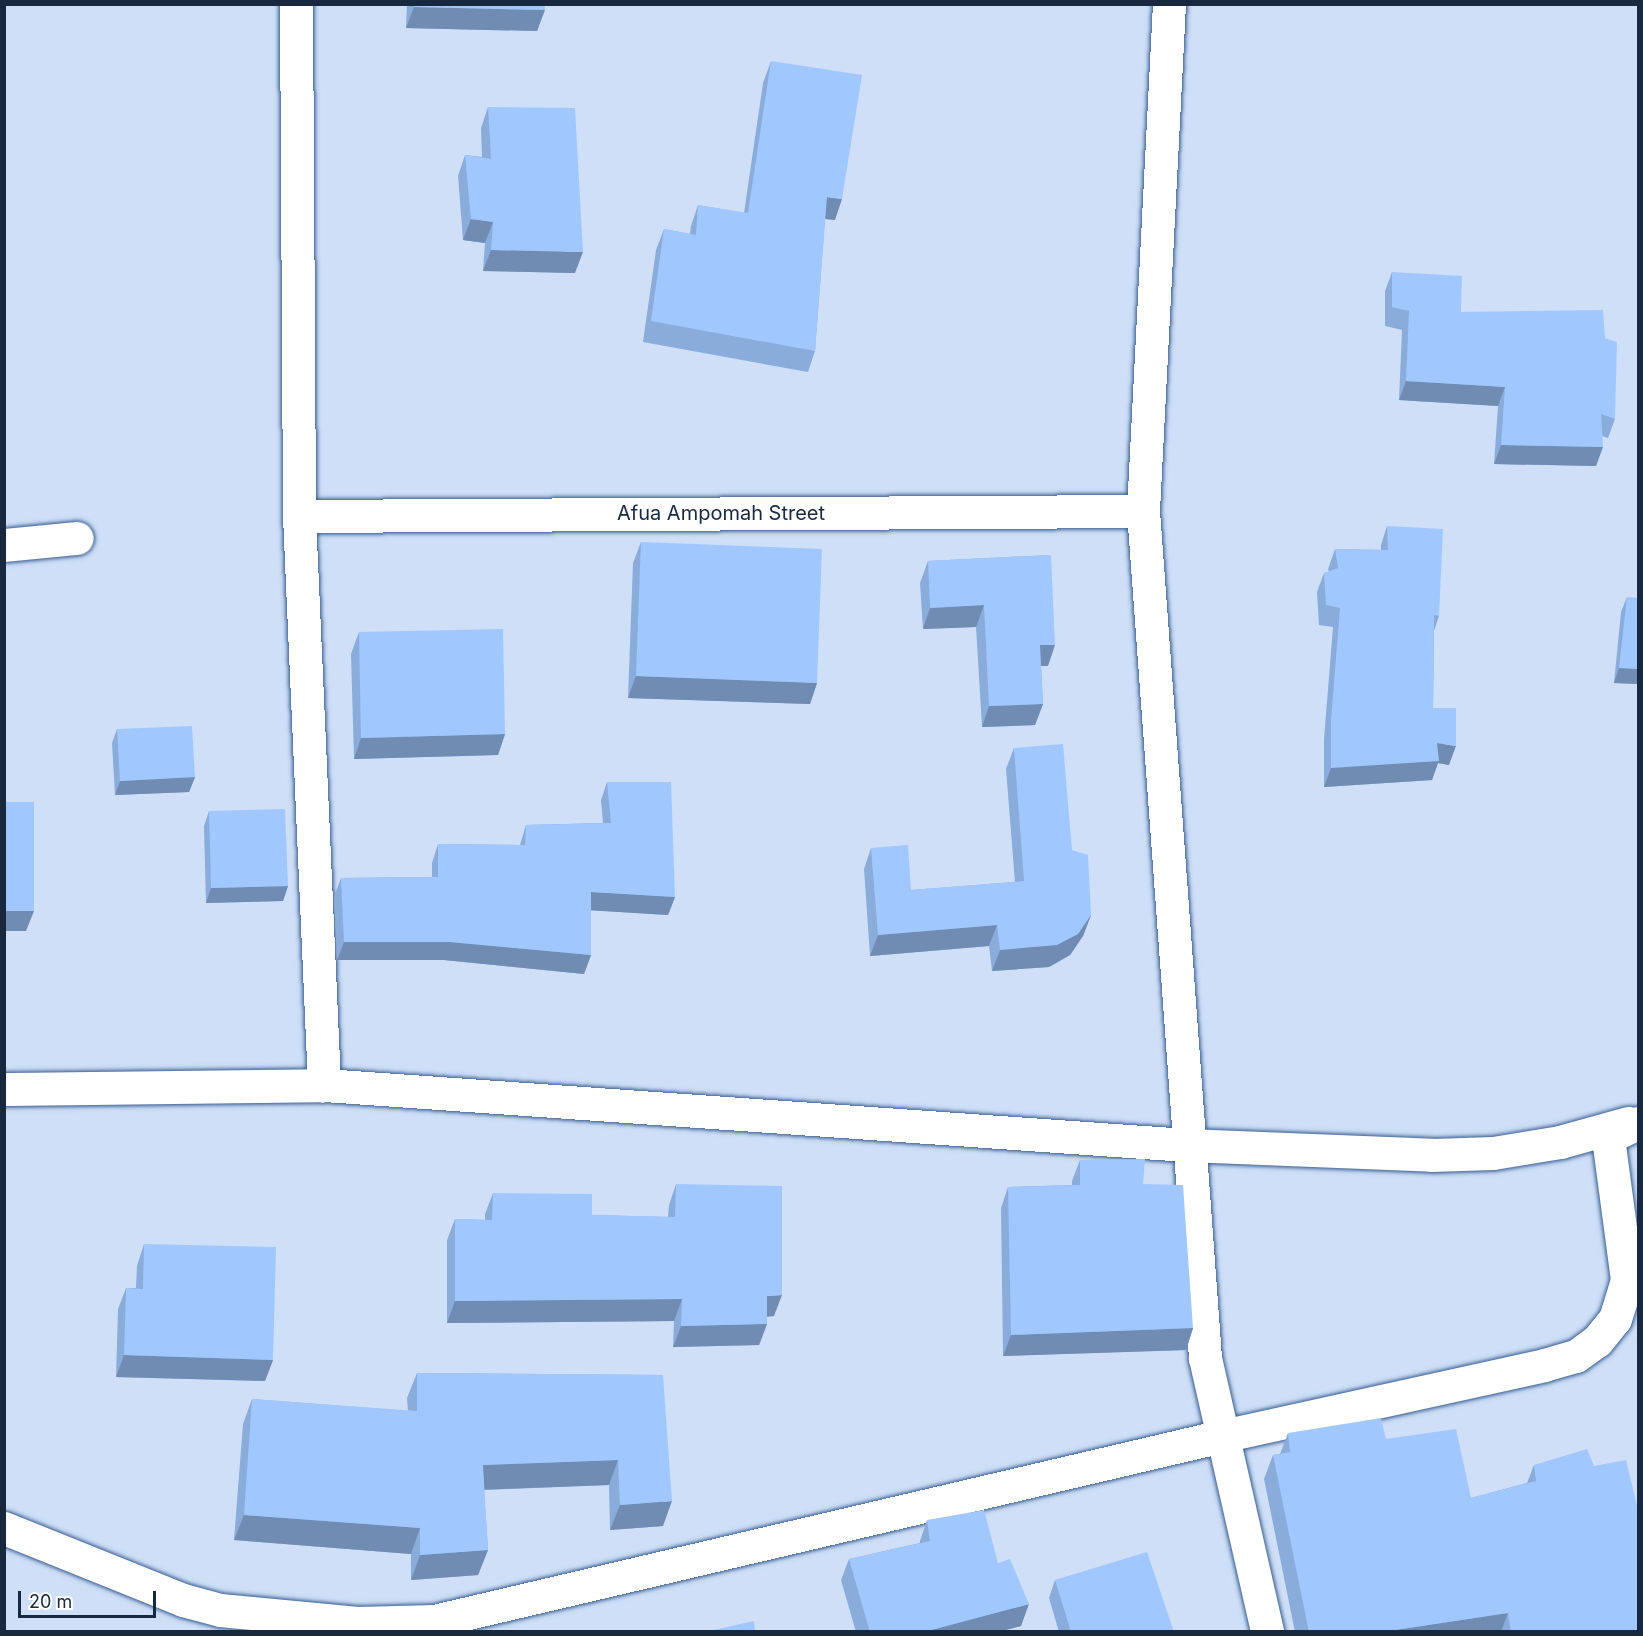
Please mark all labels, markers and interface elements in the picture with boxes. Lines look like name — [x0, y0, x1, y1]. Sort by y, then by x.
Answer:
street label: Afua Ampomah Street — [617, 501, 825, 525]
scale bar — [21, 1579, 159, 1617]
text: 20 m — [29, 1591, 72, 1612]

